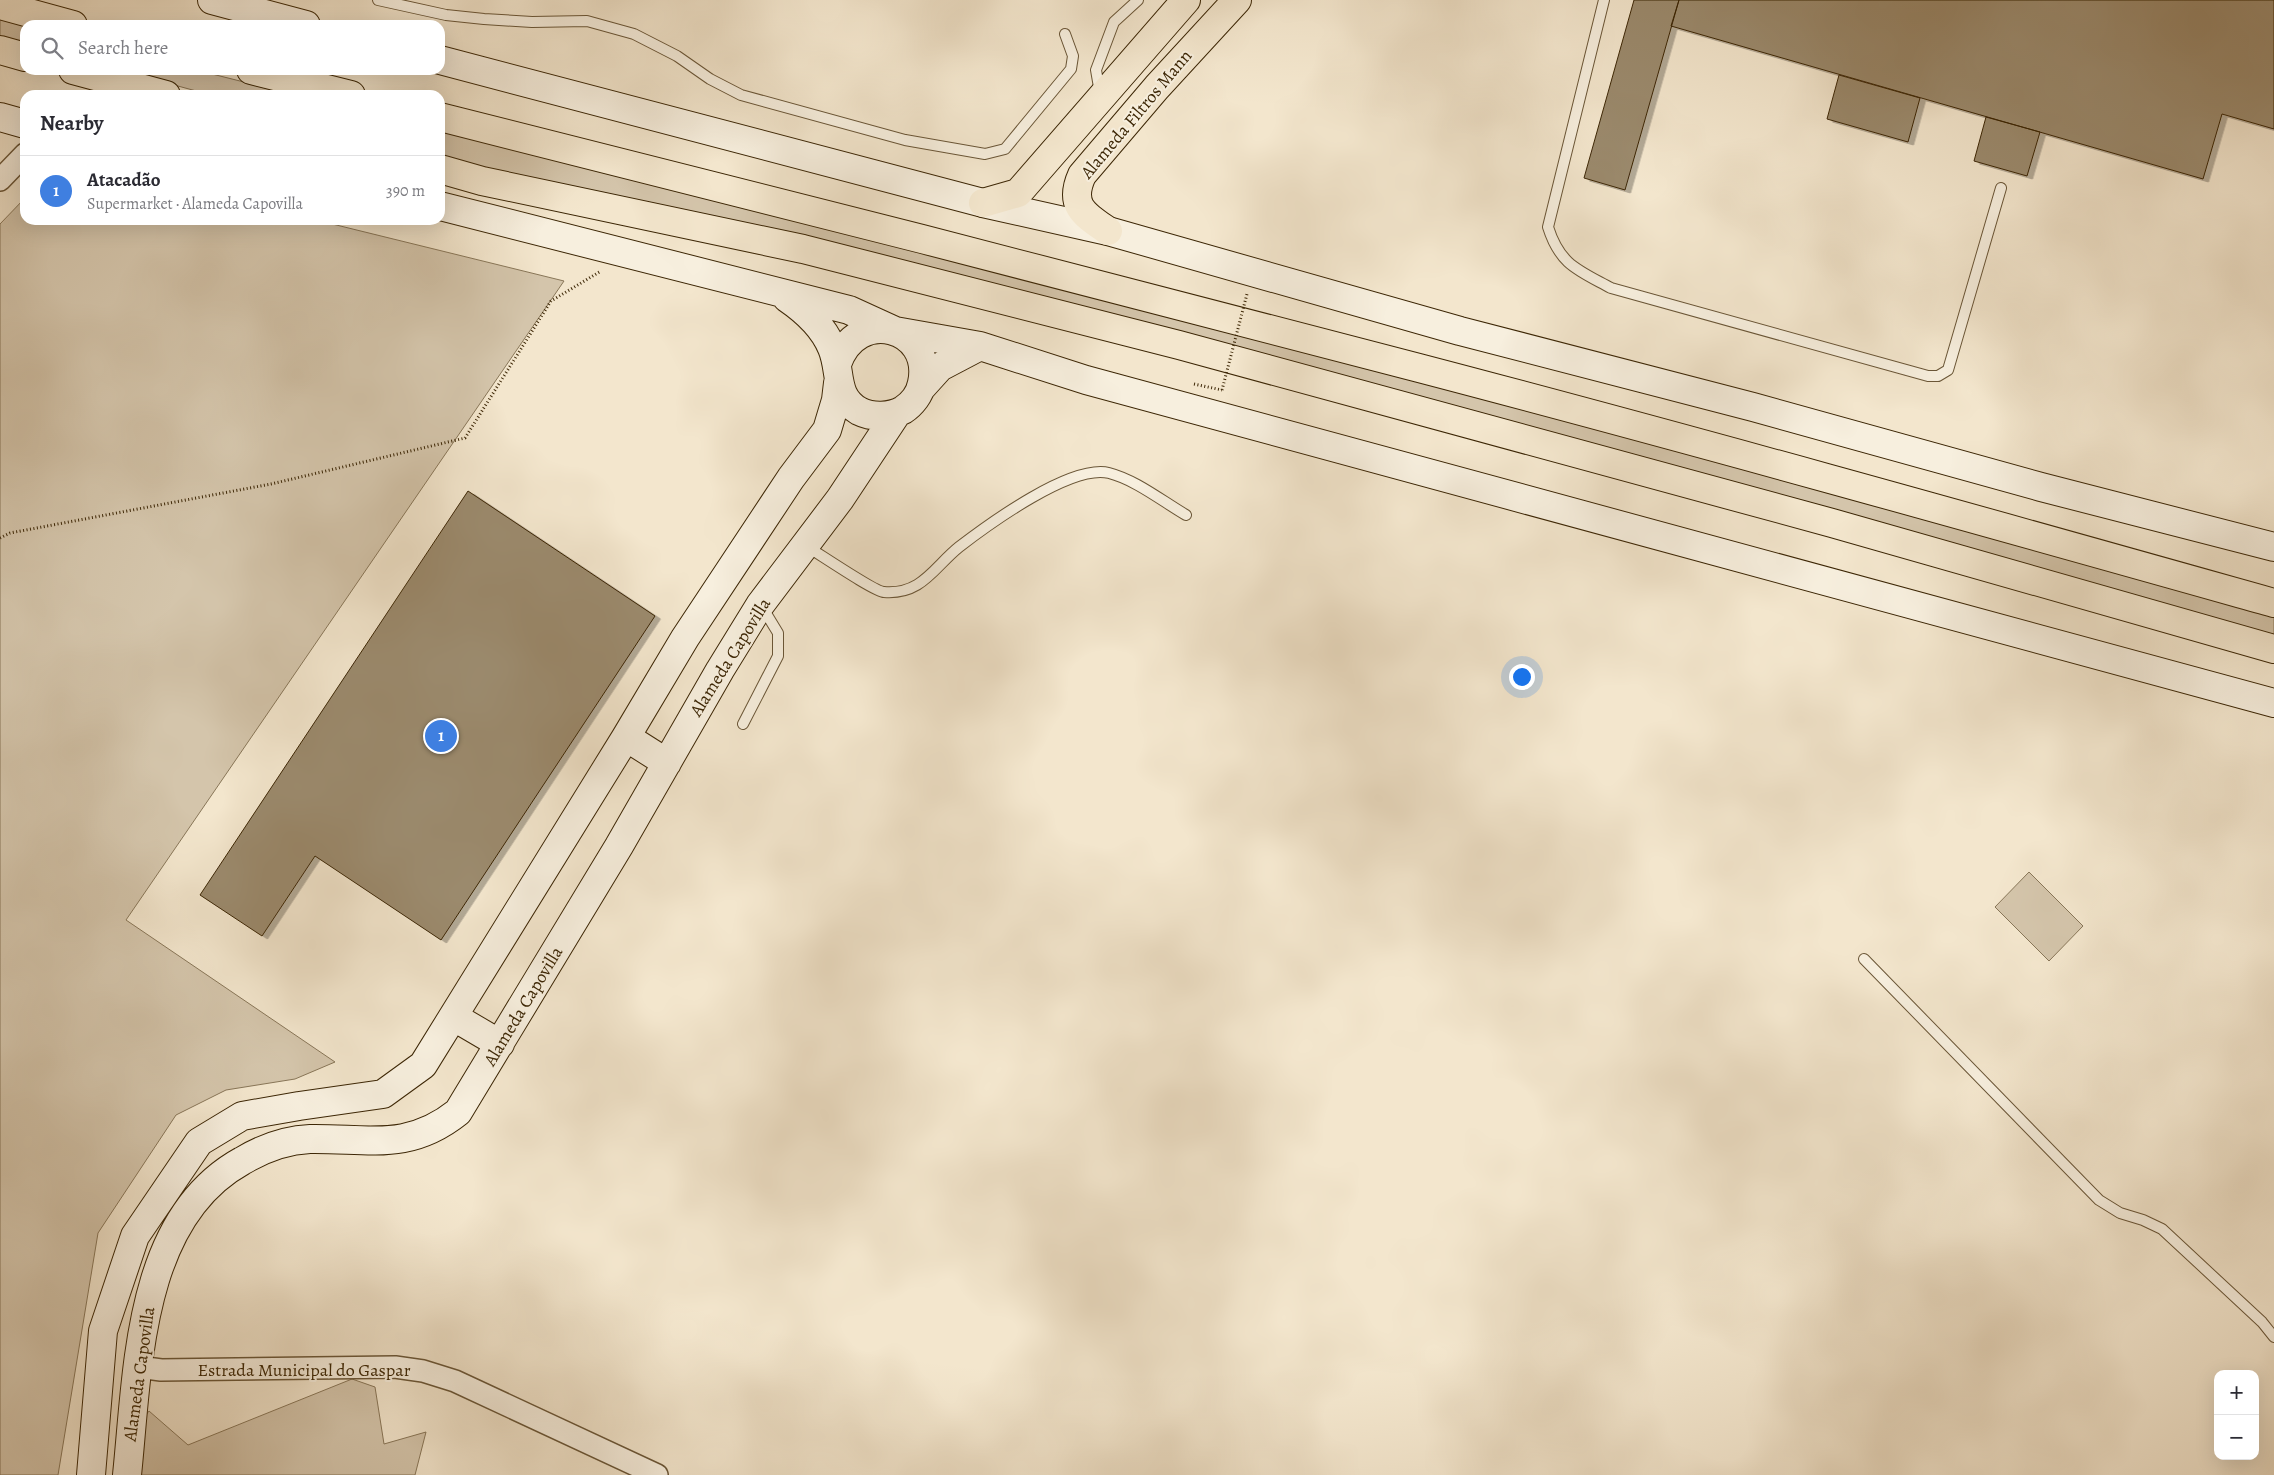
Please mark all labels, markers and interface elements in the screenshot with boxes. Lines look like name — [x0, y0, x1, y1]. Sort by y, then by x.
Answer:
search box — [20, 20, 445, 75]
icon: search — [38, 34, 66, 62]
text: Search here — [78, 35, 168, 61]
street label: Alameda Filtros Mann — [1074, 44, 1197, 184]
text: Nearby — [40, 109, 103, 137]
text: Atacadão — [87, 167, 161, 193]
text: 1 — [53, 180, 59, 202]
text: 390 m — [386, 180, 425, 202]
text: Supermarket · Alameda Capovilla — [87, 193, 303, 215]
street label: Alameda Capovilla — [683, 593, 776, 722]
your location — [1509, 664, 1535, 690]
pin: 1 — [425, 717, 457, 755]
street label: Alameda Capovilla — [477, 941, 569, 1071]
street label: Alameda Capovilla — [118, 1305, 160, 1444]
street label: Estrada Municipal do Gaspar — [197, 1358, 411, 1382]
map controls — [2214, 1370, 2259, 1460]
button: + — [2214, 1370, 2259, 1415]
button: − — [2214, 1415, 2259, 1460]

